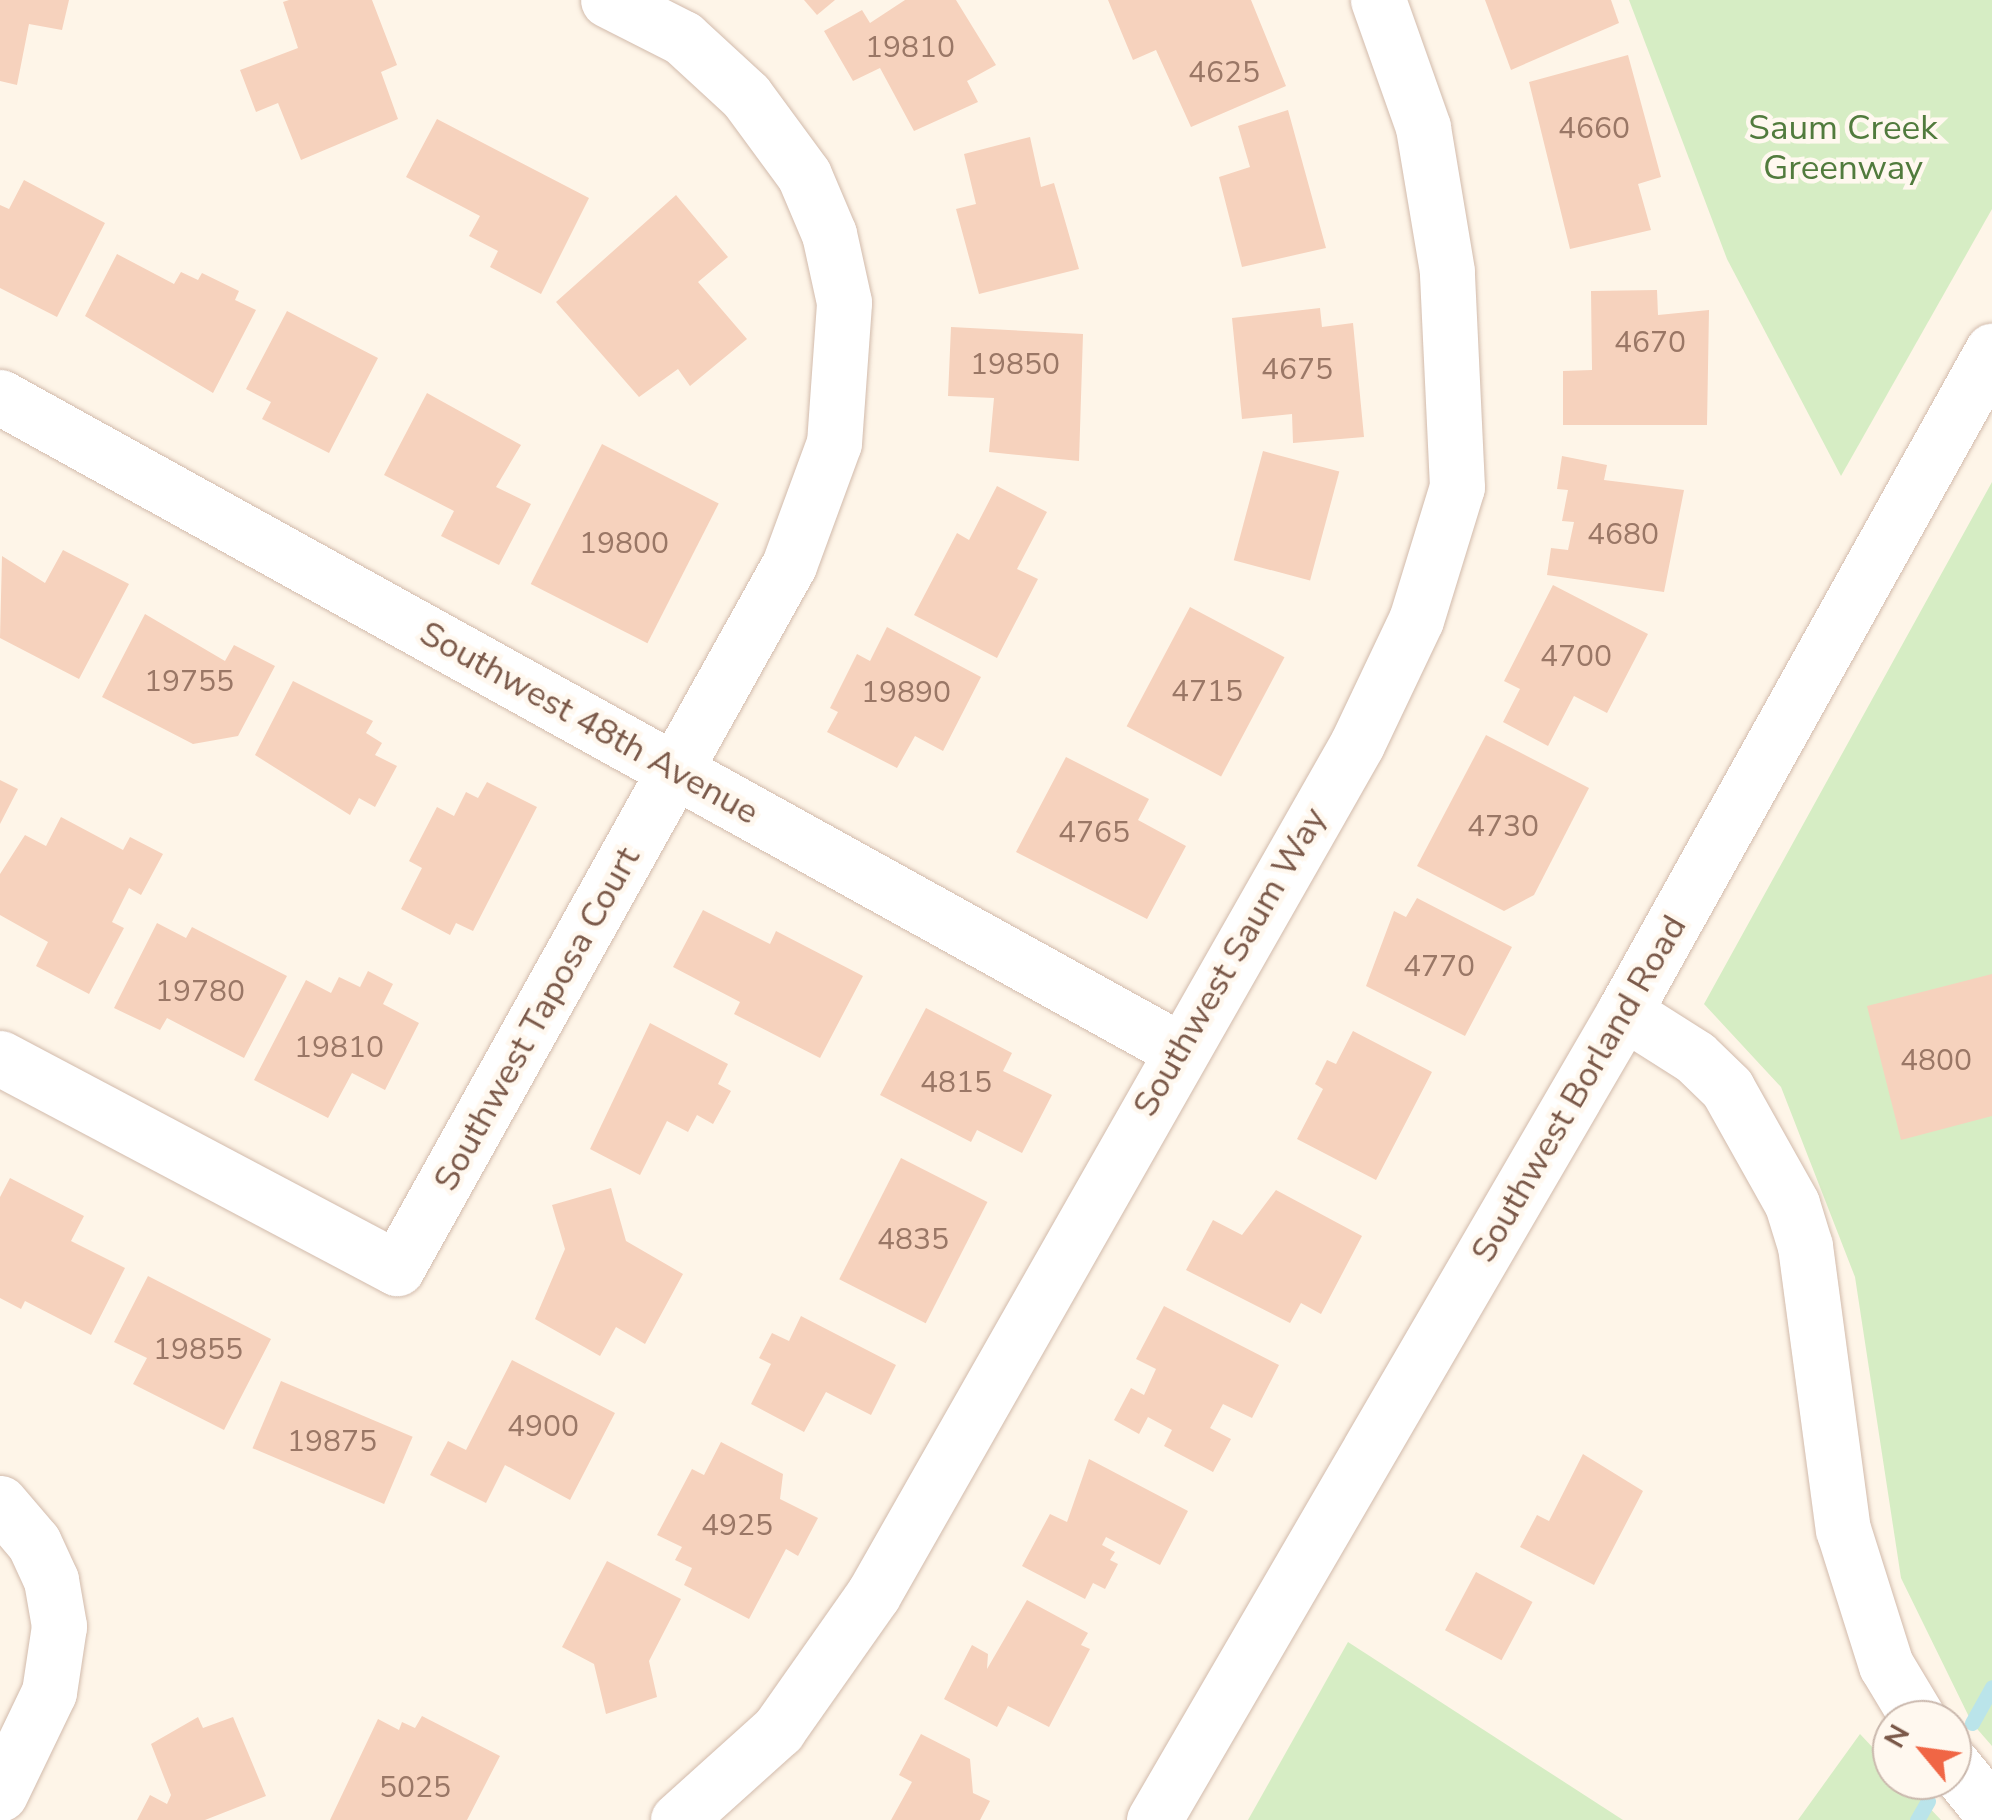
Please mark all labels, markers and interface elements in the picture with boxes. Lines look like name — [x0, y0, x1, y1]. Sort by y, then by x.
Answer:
house number: 19810 — [865, 30, 955, 66]
house number: 4625 — [1188, 55, 1260, 91]
park label: Saum Creek Greenway — [1748, 107, 1938, 189]
house number: 4660 — [1558, 111, 1630, 147]
house number: 4670 — [1614, 325, 1686, 361]
house number: 19850 — [970, 347, 1060, 383]
house number: 4675 — [1261, 352, 1333, 388]
house number: 4680 — [1587, 517, 1659, 553]
house number: 19800 — [579, 526, 669, 562]
street label: Southwest 48th Avenue — [412, 612, 766, 834]
house number: 4700 — [1540, 639, 1612, 675]
house number: 19755 — [144, 664, 234, 700]
house number: 4715 — [1171, 674, 1243, 710]
house number: 19890 — [861, 675, 951, 711]
street label: Southwest Saum Way — [1124, 800, 1336, 1124]
house number: 4730 — [1467, 809, 1539, 845]
house number: 4765 — [1058, 815, 1130, 851]
street label: Southwest Taposa Court — [425, 840, 649, 1198]
street label: Southwest Borland Road — [1462, 908, 1696, 1270]
house number: 4770 — [1403, 949, 1475, 985]
house number: 19780 — [155, 974, 245, 1010]
house number: 19810 — [294, 1030, 384, 1066]
house number: 4800 — [1900, 1043, 1972, 1079]
house number: 4815 — [920, 1065, 992, 1101]
house number: 4835 — [877, 1222, 949, 1258]
house number: 19855 — [153, 1332, 243, 1368]
house number: 4900 — [507, 1409, 579, 1445]
house number: 19875 — [287, 1424, 377, 1460]
house number: 4925 — [701, 1508, 773, 1544]
north arrow — [1872, 1700, 1972, 1800]
text: N — [1876, 1718, 1919, 1755]
house number: 5025 — [379, 1770, 451, 1806]

